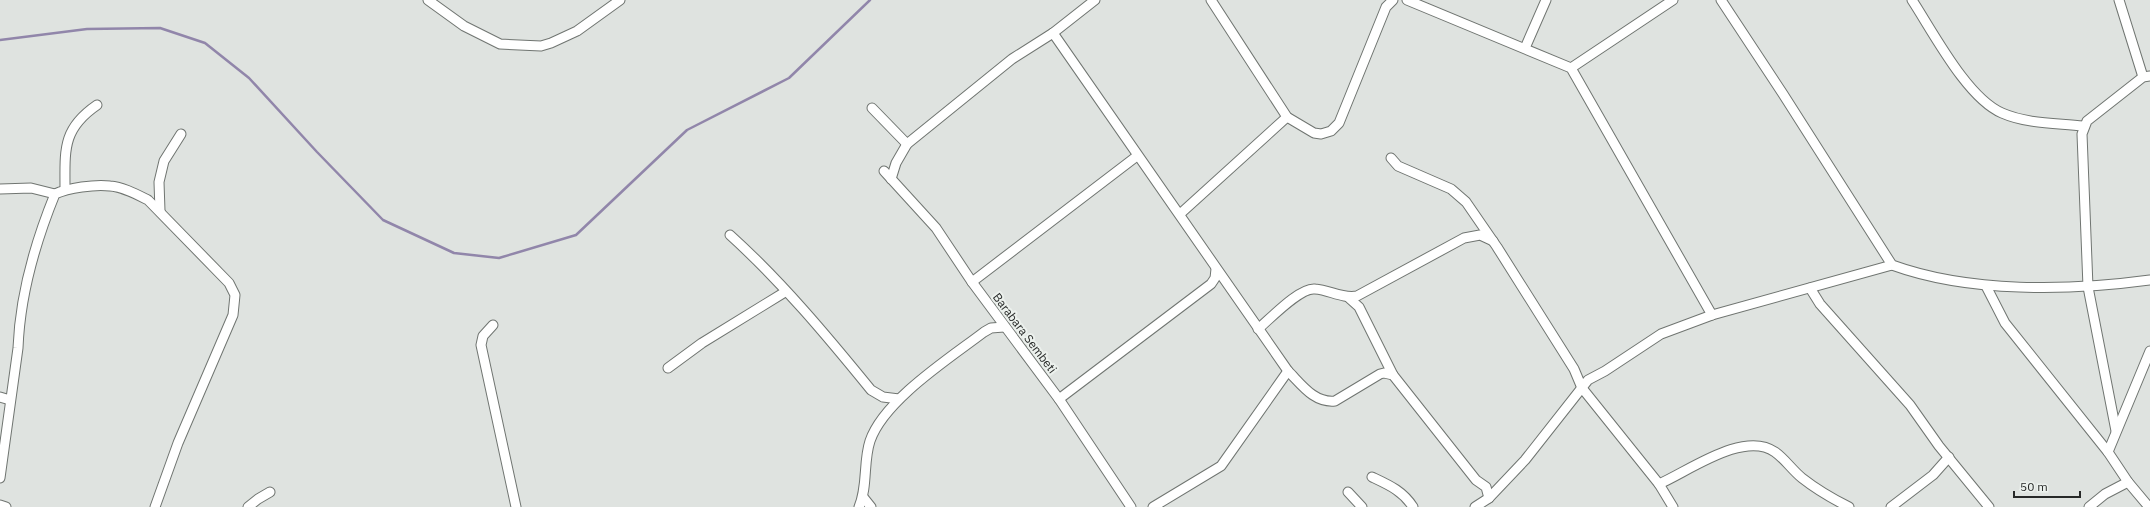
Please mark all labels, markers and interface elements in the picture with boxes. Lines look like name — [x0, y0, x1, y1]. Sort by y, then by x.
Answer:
street label: Barabara Sembeti — [990, 290, 1060, 376]
scale bar — [2014, 473, 2080, 499]
text: 50 m — [2020, 479, 2048, 494]

